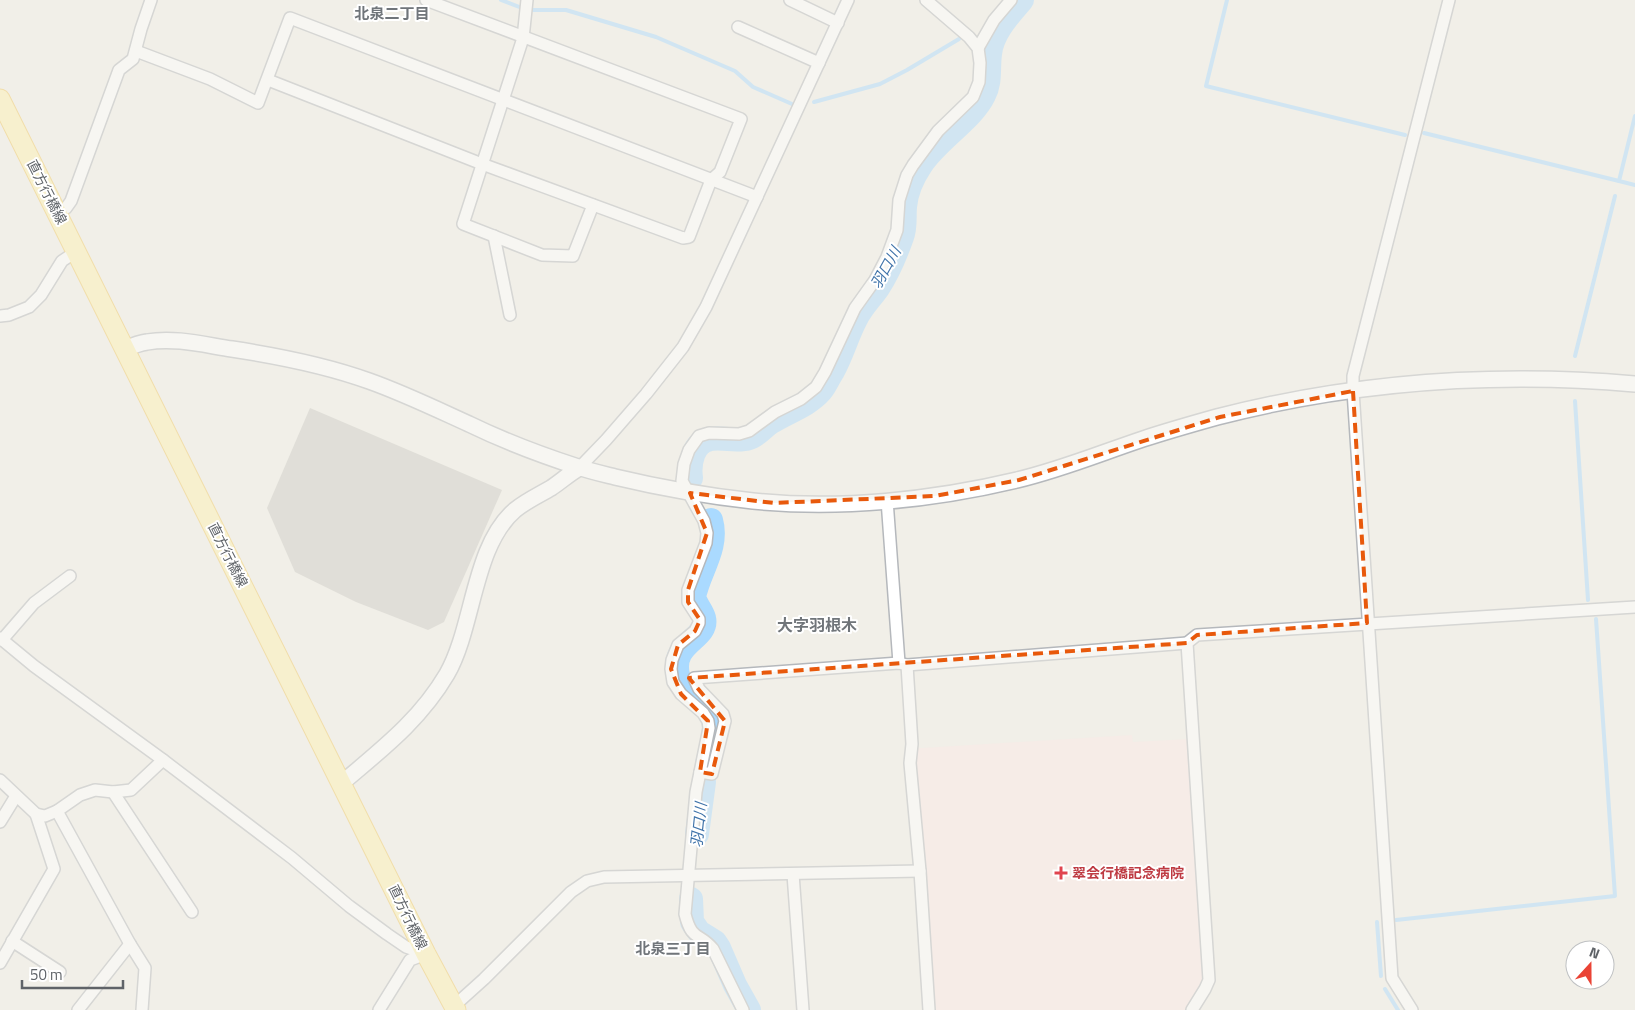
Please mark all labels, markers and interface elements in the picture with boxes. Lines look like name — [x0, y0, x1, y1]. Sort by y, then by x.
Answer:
district label: 北泉二丁目 — [354, 2, 430, 25]
street label: 直方行橋線 — [22, 156, 73, 228]
water label: 羽口川 — [865, 241, 907, 293]
street label: 直方行橋線 — [203, 519, 254, 591]
district label: 大字羽根木 — [777, 613, 857, 637]
water label: 羽口川 — [685, 799, 712, 849]
place label: 翠会行橋記念病院 — [1072, 862, 1184, 883]
marker: 翠会行橋記念病院 — [1054, 866, 1068, 880]
street label: 直方行橋線 — [384, 881, 433, 953]
district label: 北泉三丁目 — [635, 937, 711, 960]
north arrow — [1565, 940, 1615, 990]
text: N — [1587, 941, 1603, 964]
scale bar — [22, 958, 124, 990]
text: 50 m — [30, 963, 63, 986]

